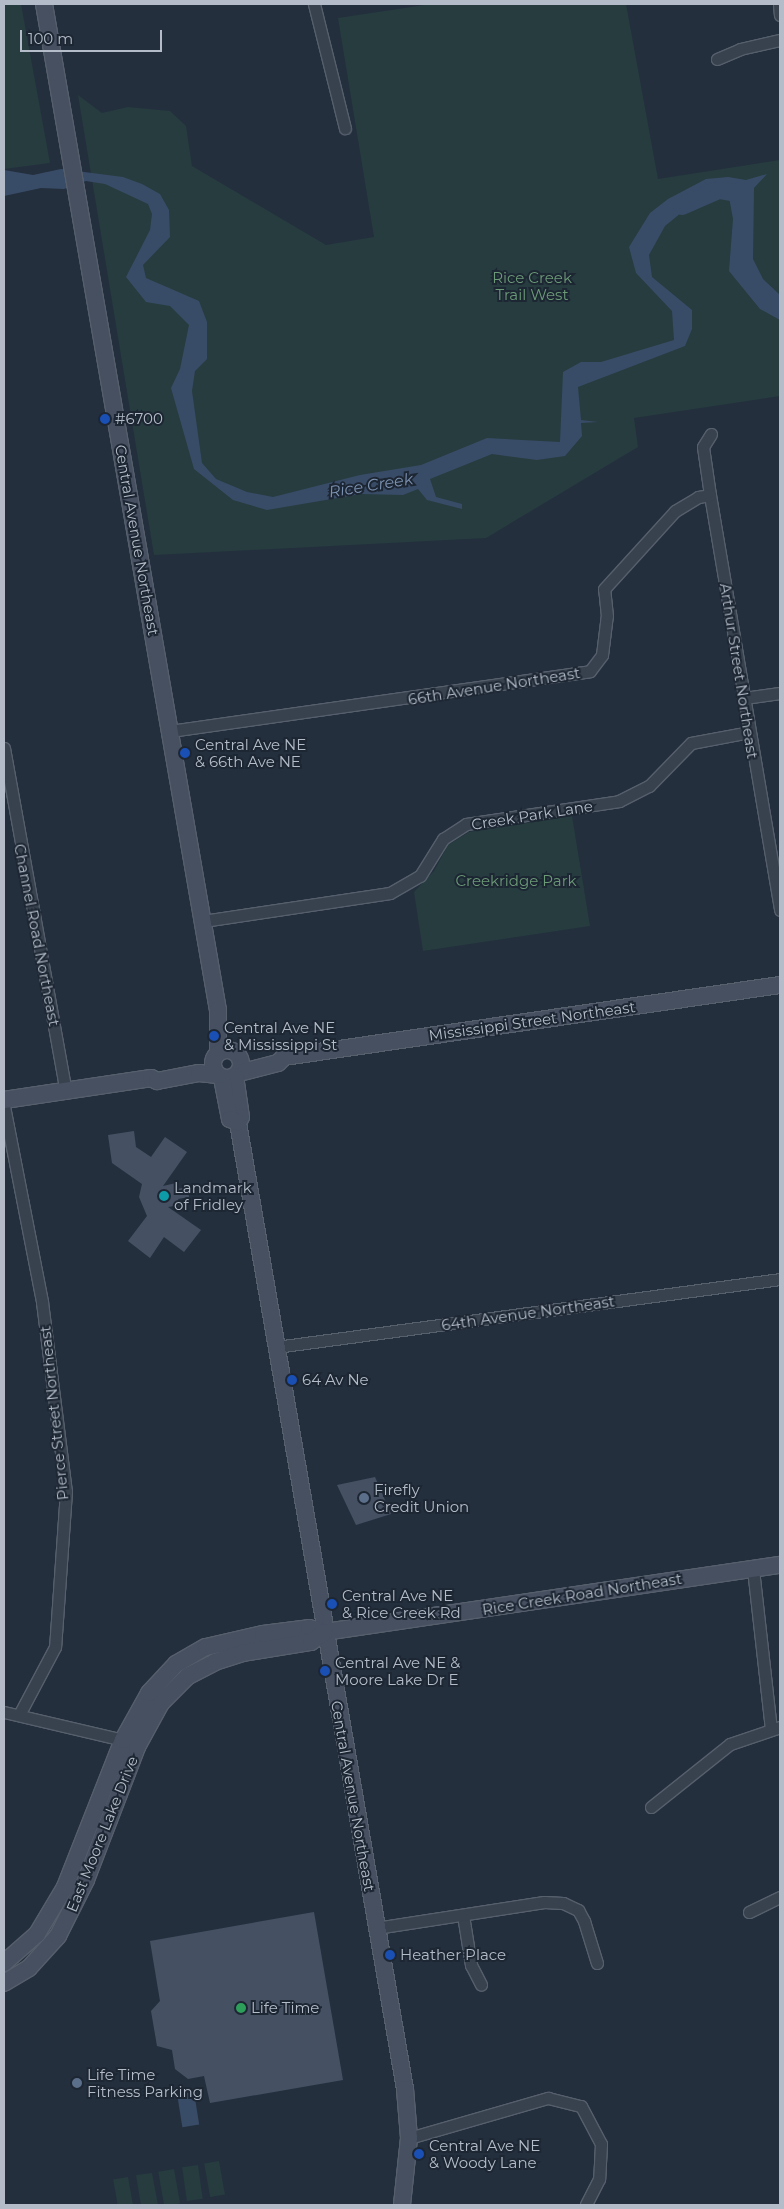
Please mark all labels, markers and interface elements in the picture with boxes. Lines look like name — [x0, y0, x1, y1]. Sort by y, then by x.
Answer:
scale bar — [22, 20, 165, 52]
text: 100 m — [28, 29, 73, 48]
park label: Rice Creek Trail West — [492, 268, 572, 303]
place label: #6700 — [115, 410, 163, 428]
marker: #6700 — [99, 413, 111, 425]
street label: Central Avenue Northeast — [111, 443, 163, 637]
water label: Rice Creek — [327, 470, 415, 502]
street label: Arthur Street Northeast — [716, 582, 762, 760]
street label: 66th Avenue Northeast — [407, 663, 581, 709]
place label: Central Ave NE & 66th Ave NE — [195, 735, 306, 770]
marker: Central Ave NE & 66th Ave NE — [179, 747, 191, 759]
street label: Creek Park Lane — [470, 797, 594, 833]
street label: Channel Road Northeast — [10, 842, 64, 1028]
park label: Creekridge Park — [455, 872, 577, 890]
street label: Mississippi Street Northeast — [428, 998, 636, 1044]
place label: Central Ave NE & Mississippi St — [224, 1018, 337, 1053]
marker: Central Ave NE & Mississippi St — [208, 1030, 220, 1042]
place label: Landmark of Fridley — [174, 1178, 252, 1213]
marker: Landmark of Fridley — [158, 1190, 170, 1202]
street label: 64th Avenue Northeast — [440, 1292, 616, 1334]
street label: Pierce Street Northeast — [36, 1325, 72, 1501]
place label: 64 Av Ne — [302, 1371, 369, 1389]
marker: 64 Av Ne — [286, 1374, 298, 1386]
place label: Firefly Credit Union — [374, 1480, 469, 1515]
marker: Firefly Credit Union — [358, 1492, 370, 1504]
street label: Rice Creek Road Northeast — [481, 1569, 683, 1619]
place label: Central Ave NE & Rice Creek Rd — [342, 1586, 461, 1621]
marker: Central Ave NE & Rice Creek Rd — [326, 1598, 338, 1610]
place label: Central Ave NE & Moore Lake Dr E — [335, 1653, 460, 1688]
marker: Central Ave NE & Moore Lake Dr E — [319, 1665, 331, 1677]
street label: Central Avenue Northeast — [327, 1699, 379, 1893]
street label: East Moore Lake Drive — [62, 1753, 142, 1915]
place label: Heather Place — [400, 1946, 506, 1964]
marker: Heather Place — [384, 1949, 396, 1961]
place label: Life Time — [251, 1999, 319, 2017]
marker: Life Time — [235, 2002, 247, 2014]
place label: Life Time Fitness Parking — [87, 2065, 203, 2100]
marker: Life Time Fitness Parking — [71, 2077, 83, 2089]
place label: Central Ave NE & Woody Lane — [429, 2136, 540, 2171]
marker: Central Ave NE & Woody Lane — [413, 2148, 425, 2160]

